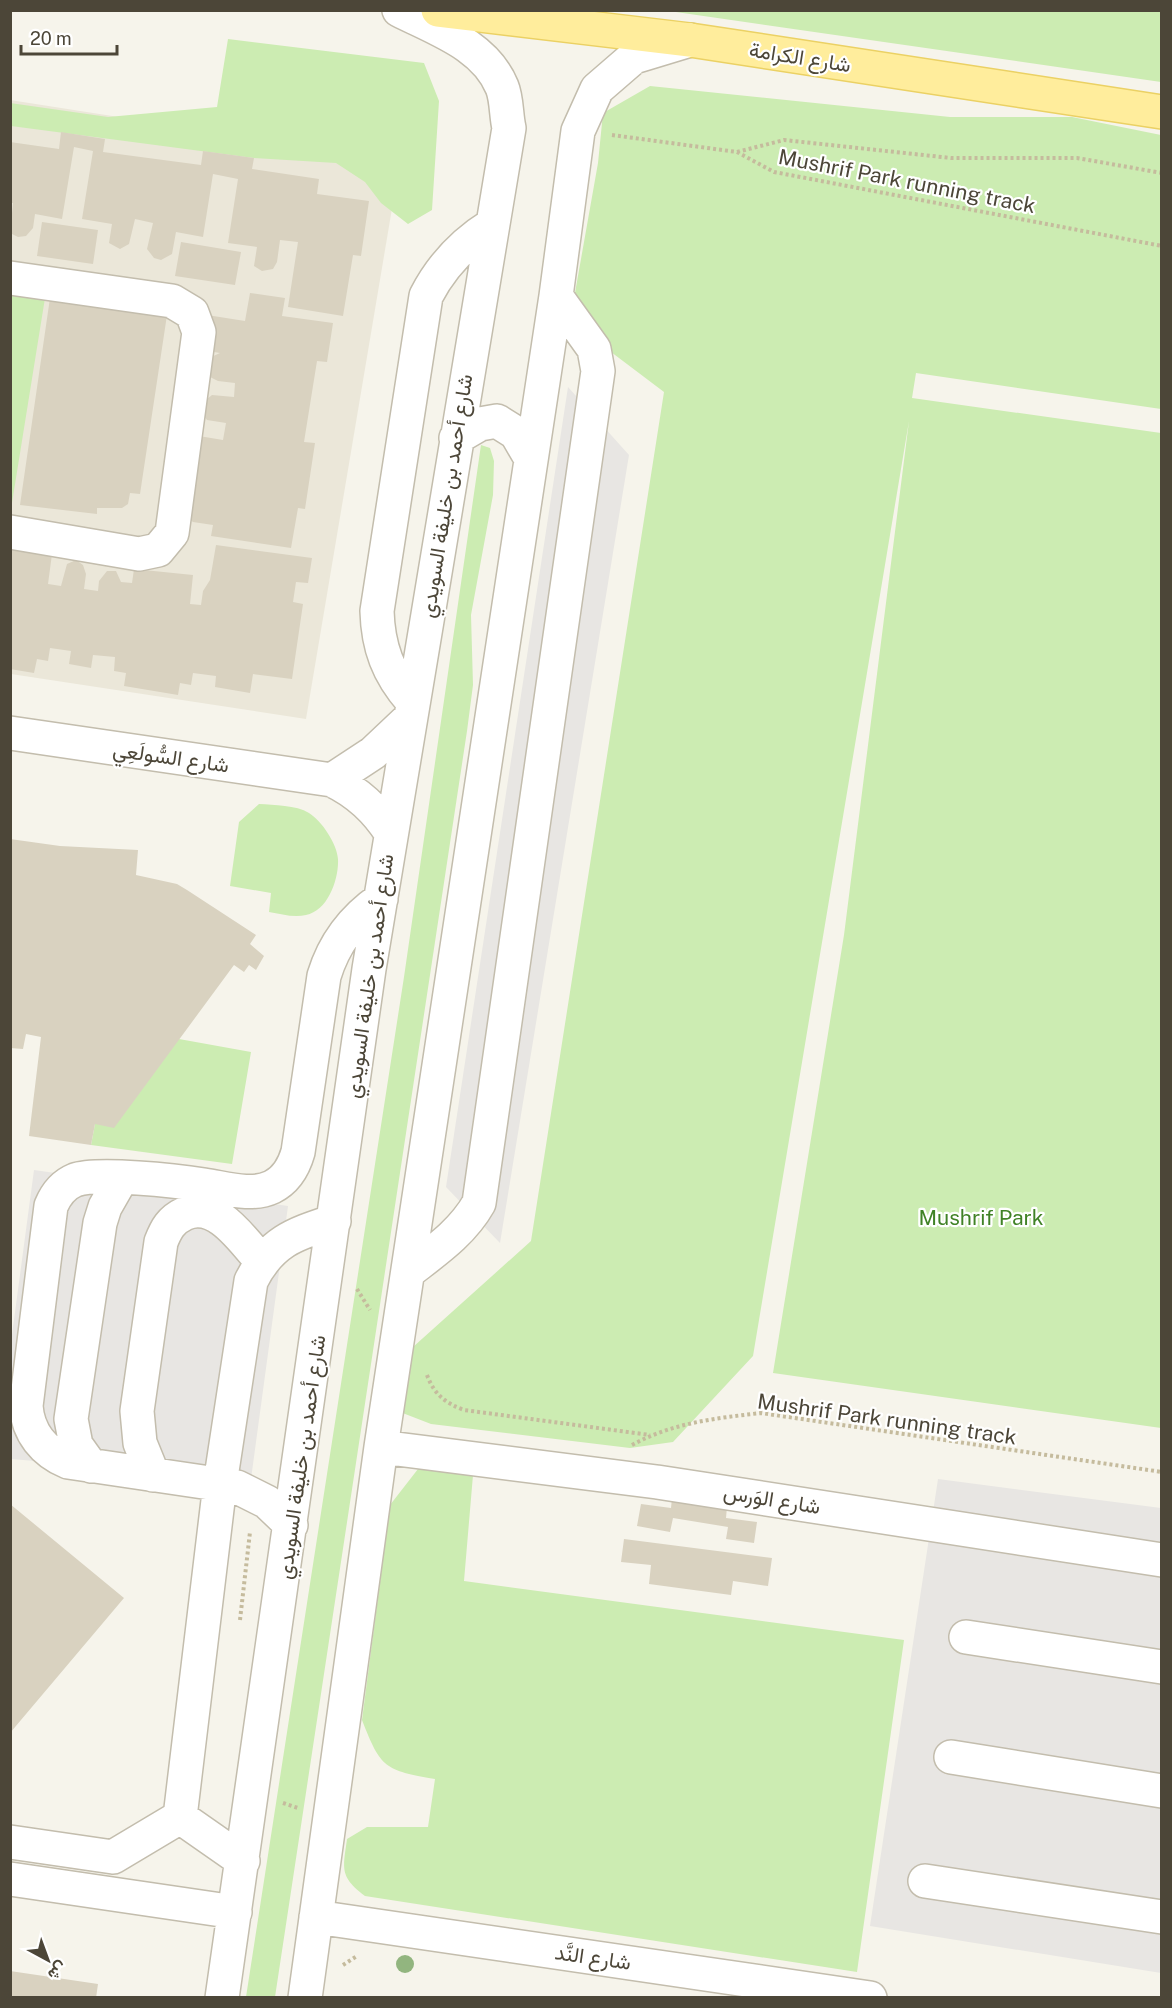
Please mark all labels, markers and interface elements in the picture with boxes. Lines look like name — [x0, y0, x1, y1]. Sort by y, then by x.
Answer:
scale bar — [21, 18, 117, 56]
text: 20 m — [30, 28, 72, 49]
street label: شارع الكرامة — [747, 37, 853, 79]
street label: Mushrif Park running track — [776, 144, 1038, 218]
street label: شارع أحمد بن خليفة السويدي — [414, 372, 483, 620]
street label: شارع السُّولَعِي — [111, 736, 231, 782]
street label: شارع أحمد بن خليفة السويدي — [339, 852, 403, 1100]
park label: Mushrif Park — [918, 1205, 1044, 1230]
street label: شارع أحمد بن خليفة السويدي — [271, 1333, 335, 1581]
street label: Mushrif Park running track — [756, 1388, 1018, 1450]
street label: شارع الوَرس — [721, 1479, 822, 1521]
north arrow — [18, 1930, 78, 1990]
street label: شارع النَّد — [553, 1939, 633, 1977]
text: ش — [44, 1957, 71, 1984]

